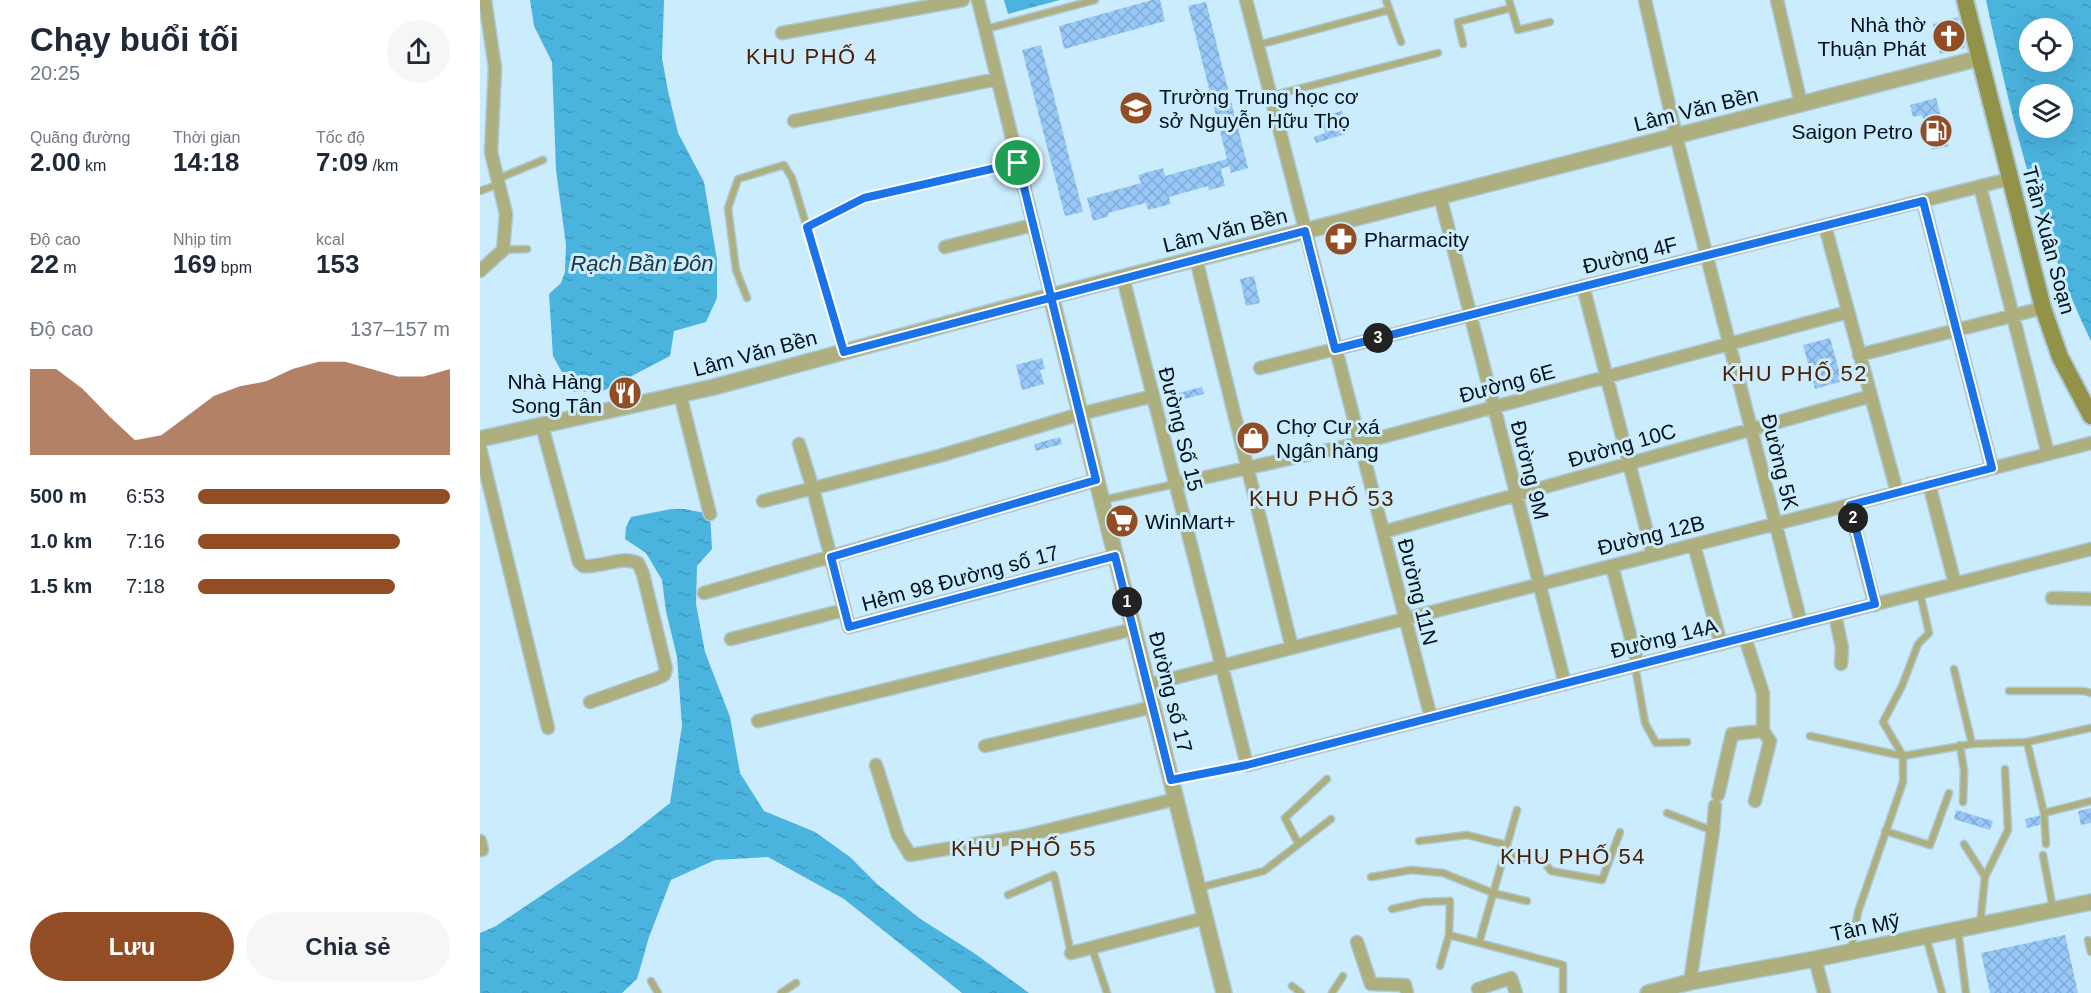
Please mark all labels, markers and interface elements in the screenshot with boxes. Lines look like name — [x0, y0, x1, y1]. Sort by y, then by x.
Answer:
place label: Nhà thờ Thuận Phát — [1817, 13, 1926, 60]
church icon: Nhà thờ Thuận Phát — [1931, 18, 1967, 54]
map controls — [2019, 18, 2073, 138]
button: locate — [2019, 18, 2073, 72]
button: share — [387, 20, 450, 83]
text: Chạy buổi tối — [30, 21, 239, 58]
district label: KHU PHỐ 4 — [746, 43, 878, 69]
text: 20:25 — [30, 62, 80, 84]
street label: Lâm Văn Bền — [1631, 82, 1761, 136]
button: layers — [2019, 84, 2073, 138]
place label: Trường Trung học cơ sở Nguyễn Hữu Thọ — [1159, 85, 1359, 132]
school or university icon: Trường Trung học cơ sở Nguyễn Hữu Thọ — [1118, 90, 1154, 126]
fuel station icon: Saigon Petro — [1918, 113, 1954, 149]
place label: Saigon Petro — [1792, 120, 1913, 143]
text: Quãng đường — [30, 129, 130, 146]
text: Thời gian — [173, 129, 240, 146]
text: Tốc độ — [316, 129, 365, 146]
pin — [992, 137, 1043, 188]
icon: arrive — [1001, 146, 1034, 179]
text: 2.00 — [30, 147, 81, 177]
text: 14:18 — [173, 147, 240, 177]
text: 7:09 — [316, 147, 368, 177]
text: km — [81, 157, 106, 174]
text: /km — [368, 157, 398, 174]
street label: Trần Xuân Soạn — [2018, 164, 2080, 316]
street label: Lâm Văn Bền — [1160, 203, 1290, 257]
pharmacy icon: Pharmacity — [1323, 221, 1359, 257]
place label: Pharmacity — [1364, 228, 1470, 251]
text: Độ cao — [30, 231, 81, 248]
text: Nhịp tim — [173, 231, 232, 248]
text: kcal — [316, 231, 344, 248]
street label: Đường 4F — [1580, 232, 1680, 278]
text: 22 — [30, 249, 59, 279]
text: 169 — [173, 249, 216, 279]
text: 153 — [316, 249, 359, 279]
water label: Rạch Bần Đôn — [570, 251, 714, 276]
text: m — [59, 259, 77, 276]
text: bpm — [216, 259, 252, 276]
text: Độ cao — [30, 318, 93, 340]
text: 137–157 m — [350, 318, 450, 340]
pin: 3 — [1363, 323, 1393, 353]
street label: Lâm Văn Bền — [691, 325, 819, 381]
text: 3 — [1374, 329, 1382, 346]
street label: Đường 6E — [1457, 359, 1557, 407]
district label: KHU PHỐ 52 — [1722, 360, 1868, 386]
street label: Đường Số 15 — [1154, 365, 1208, 493]
place label: Nhà Hàng Song Tân — [507, 370, 602, 417]
restaurant icon: Nhà Hàng Song Tân — [607, 375, 643, 411]
street label: Đường 5K — [1757, 412, 1803, 512]
place label: Chợ Cư xá Ngân hàng — [1276, 415, 1380, 462]
street label: Đường 9M — [1507, 418, 1553, 522]
street label: Đường 10C — [1566, 419, 1678, 471]
shop icon: Chợ Cư xá Ngân hàng — [1235, 420, 1271, 456]
text: 500 m — [30, 485, 87, 507]
text: 6:53 — [126, 485, 165, 507]
district label: KHU PHỐ 53 — [1249, 485, 1395, 511]
supermarket icon: WinMart+ — [1104, 503, 1140, 539]
pin: 2 — [1838, 503, 1868, 533]
text: 2 — [1849, 509, 1857, 526]
place label: WinMart+ — [1145, 510, 1235, 533]
street label: Đường 12B — [1595, 511, 1707, 559]
text: 1.0 km — [30, 530, 92, 552]
text: 7:16 — [126, 530, 165, 552]
street label: Đường 11N — [1394, 536, 1442, 648]
street label: Hẻm 98 Đường số 17 — [859, 541, 1061, 615]
text: 1.5 km — [30, 575, 92, 597]
text: 7:18 — [126, 575, 165, 597]
pin: 1 — [1112, 587, 1142, 617]
text: 1 — [1123, 593, 1131, 610]
street label: Đường 14A — [1608, 614, 1720, 662]
street label: Đường số 17 — [1145, 629, 1197, 755]
district label: KHU PHỐ 55 — [951, 835, 1097, 861]
district label: KHU PHỐ 54 — [1500, 843, 1646, 869]
street label: Tân Mỹ — [1828, 908, 1902, 946]
button: Lưu — [30, 912, 234, 981]
button: Chia sẻ — [246, 912, 450, 981]

